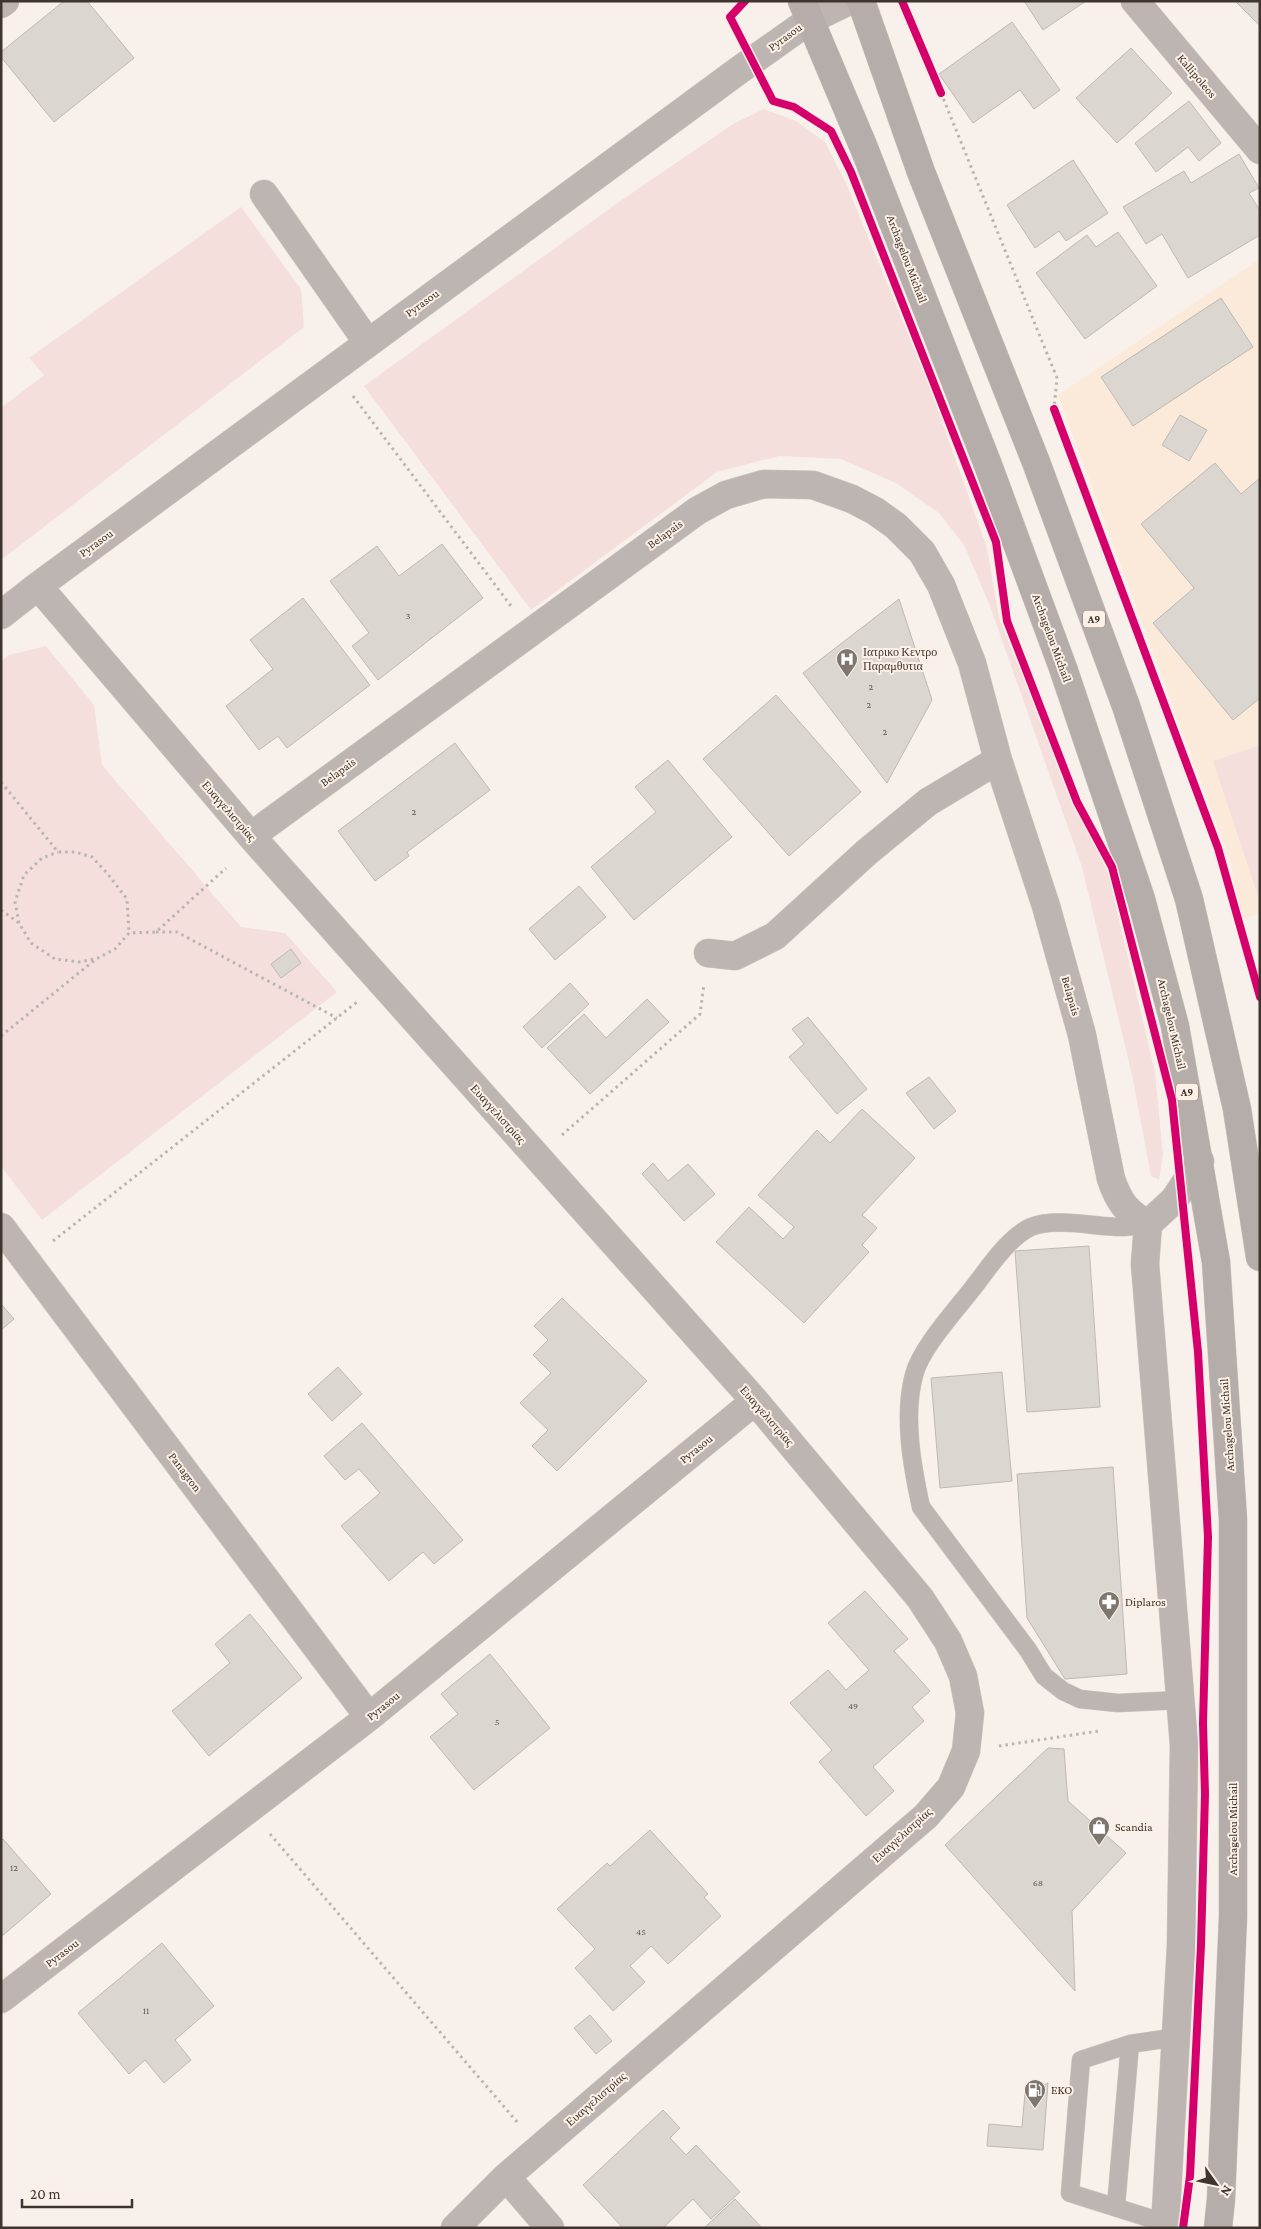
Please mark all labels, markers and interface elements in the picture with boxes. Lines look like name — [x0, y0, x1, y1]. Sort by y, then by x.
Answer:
street label: Pyrasou — [765, 20, 805, 54]
street label: Kallipoleos — [1175, 51, 1220, 101]
street label: Archagelou Michail — [884, 213, 930, 305]
street label: Pyrasou — [402, 286, 442, 320]
street label: Belapais — [645, 516, 686, 551]
street label: Pyrasou — [76, 526, 116, 560]
street label: Archagelou Michail — [1030, 592, 1074, 684]
house number: 3 — [406, 610, 411, 621]
road number: A9 — [1083, 610, 1105, 628]
place label: Ιατρικο Κεντρο Παραμθυτια — [863, 645, 937, 673]
hospital icon: Ιατρικο Κεντρο Παραμθυτια — [835, 647, 859, 678]
house number: 2 — [869, 681, 874, 692]
house number: 2 — [867, 699, 872, 710]
house number: 2 — [883, 726, 888, 737]
street label: Belapais — [318, 754, 359, 789]
street label: Ευαγγελιστρίας — [199, 778, 259, 844]
house number: 2 — [412, 806, 417, 817]
street label: Belapais — [1059, 975, 1083, 1018]
street label: Archagelou Michail — [1155, 977, 1189, 1071]
street label: Ευαγγελιστρίας — [468, 1081, 529, 1147]
road number: A9 — [1176, 1084, 1198, 1100]
street label: Archagelou Michail — [1217, 1378, 1237, 1472]
street label: Ευαγγελιστρίας — [737, 1383, 797, 1449]
street label: Pyrasou — [677, 1431, 716, 1466]
street label: Panagron — [166, 1450, 205, 1495]
pharmacy icon: Diplaros — [1097, 1590, 1121, 1621]
place label: Diplaros — [1125, 1595, 1166, 1609]
street label: Pyrasou — [364, 1688, 403, 1723]
house number: 49 — [848, 1700, 858, 1711]
house number: 5 — [495, 1716, 500, 1727]
street label: Archagelou Michail — [1226, 1783, 1240, 1875]
street label: Ευαγγελιστρίας — [869, 1804, 935, 1865]
shop icon: Scandia — [1087, 1815, 1111, 1846]
place label: Scandia — [1115, 1820, 1153, 1834]
house number: 12 — [10, 1862, 18, 1873]
house number: 68 — [1033, 1877, 1043, 1888]
house number: 45 — [636, 1926, 646, 1937]
street label: Pyrasou — [43, 1936, 82, 1970]
house number: 11 — [143, 2005, 149, 2016]
street label: Ευαγγελιστρίας — [563, 2069, 629, 2129]
fuel station icon: EKO — [1023, 2078, 1047, 2109]
place label: EKO — [1051, 2083, 1072, 2097]
north arrow — [1191, 2159, 1241, 2209]
scale bar — [22, 2176, 132, 2208]
text: N — [1217, 2183, 1236, 2200]
text: 20 m — [30, 2186, 61, 2202]

